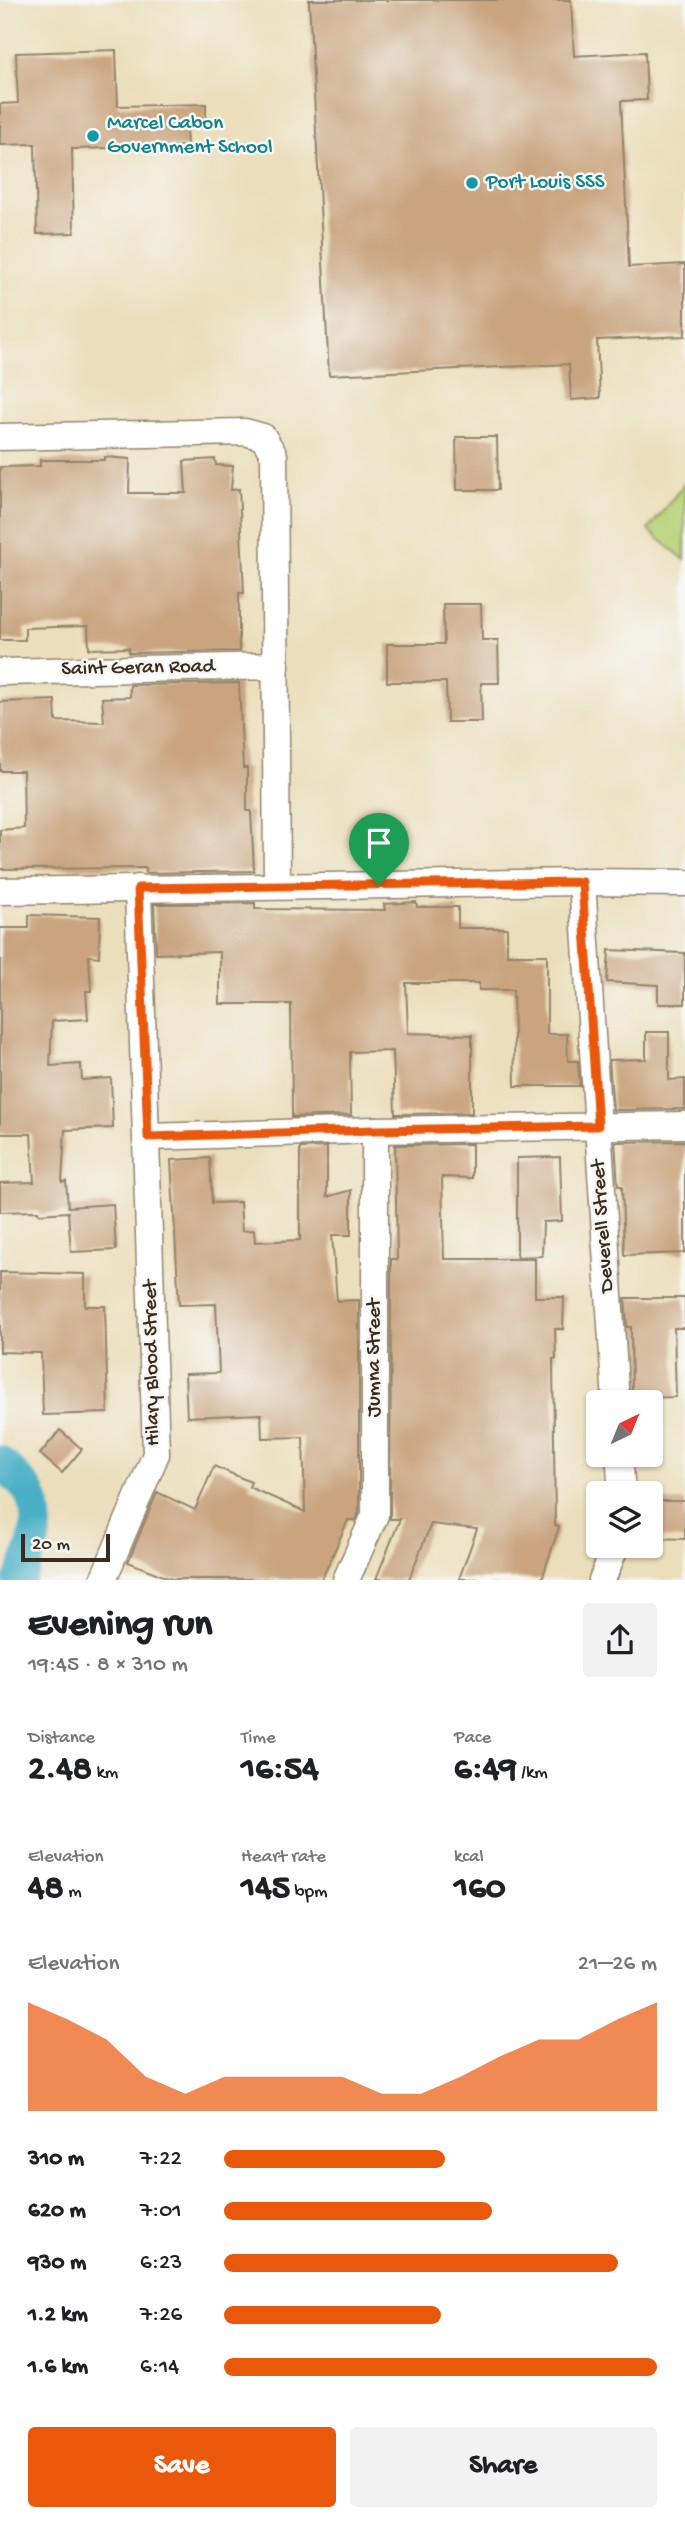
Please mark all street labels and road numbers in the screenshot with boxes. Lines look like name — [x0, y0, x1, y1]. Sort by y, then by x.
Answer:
street label: Saint Geran Road — [61, 655, 217, 683]
street label: Deverell Street — [587, 1156, 621, 1295]
street label: Hilary Blood Street — [139, 1277, 167, 1446]
street label: Jumna Street — [363, 1296, 388, 1417]

